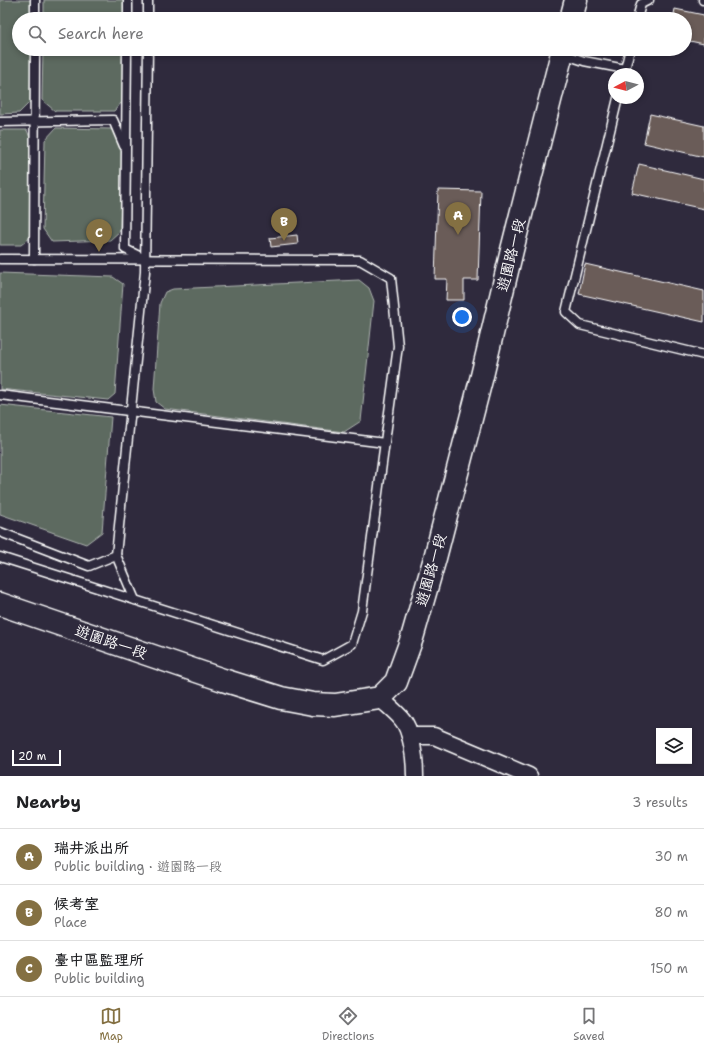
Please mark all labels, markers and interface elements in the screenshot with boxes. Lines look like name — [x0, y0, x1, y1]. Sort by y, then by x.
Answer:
search box — [12, 12, 692, 56]
icon: search — [26, 23, 48, 45]
text: Search here — [58, 24, 144, 44]
north arrow — [608, 68, 644, 104]
pin: A — [445, 202, 471, 235]
pin: B — [271, 208, 297, 241]
street label: 遊園路一段 — [492, 216, 530, 294]
pin: C — [86, 219, 112, 252]
your location — [452, 307, 472, 327]
street label: 遊園路一段 — [411, 531, 451, 609]
street label: 遊園路一段 — [72, 620, 150, 664]
map controls — [656, 728, 692, 764]
button: layers — [656, 728, 692, 764]
scale bar — [12, 748, 61, 767]
text: 20 m — [18, 749, 46, 764]
text: Nearby — [16, 791, 81, 813]
text: 3 results — [632, 794, 688, 811]
text: 瑞井派出所 — [54, 838, 129, 858]
text: A — [24, 848, 34, 865]
text: 30 m — [654, 848, 688, 865]
text: Public building · 遊園路一段 — [54, 858, 222, 875]
text: 候考室 — [54, 894, 99, 914]
text: B — [25, 904, 33, 921]
text: 80 m — [654, 904, 688, 921]
text: Place — [54, 914, 87, 931]
text: 臺中區監理所 — [54, 950, 144, 970]
text: C — [25, 960, 33, 977]
text: 150 m — [650, 960, 688, 977]
text: Public building — [54, 970, 145, 987]
tab: Map — [99, 1005, 123, 1044]
tab: Directions — [322, 1005, 374, 1044]
tab: Saved — [573, 1005, 605, 1044]

